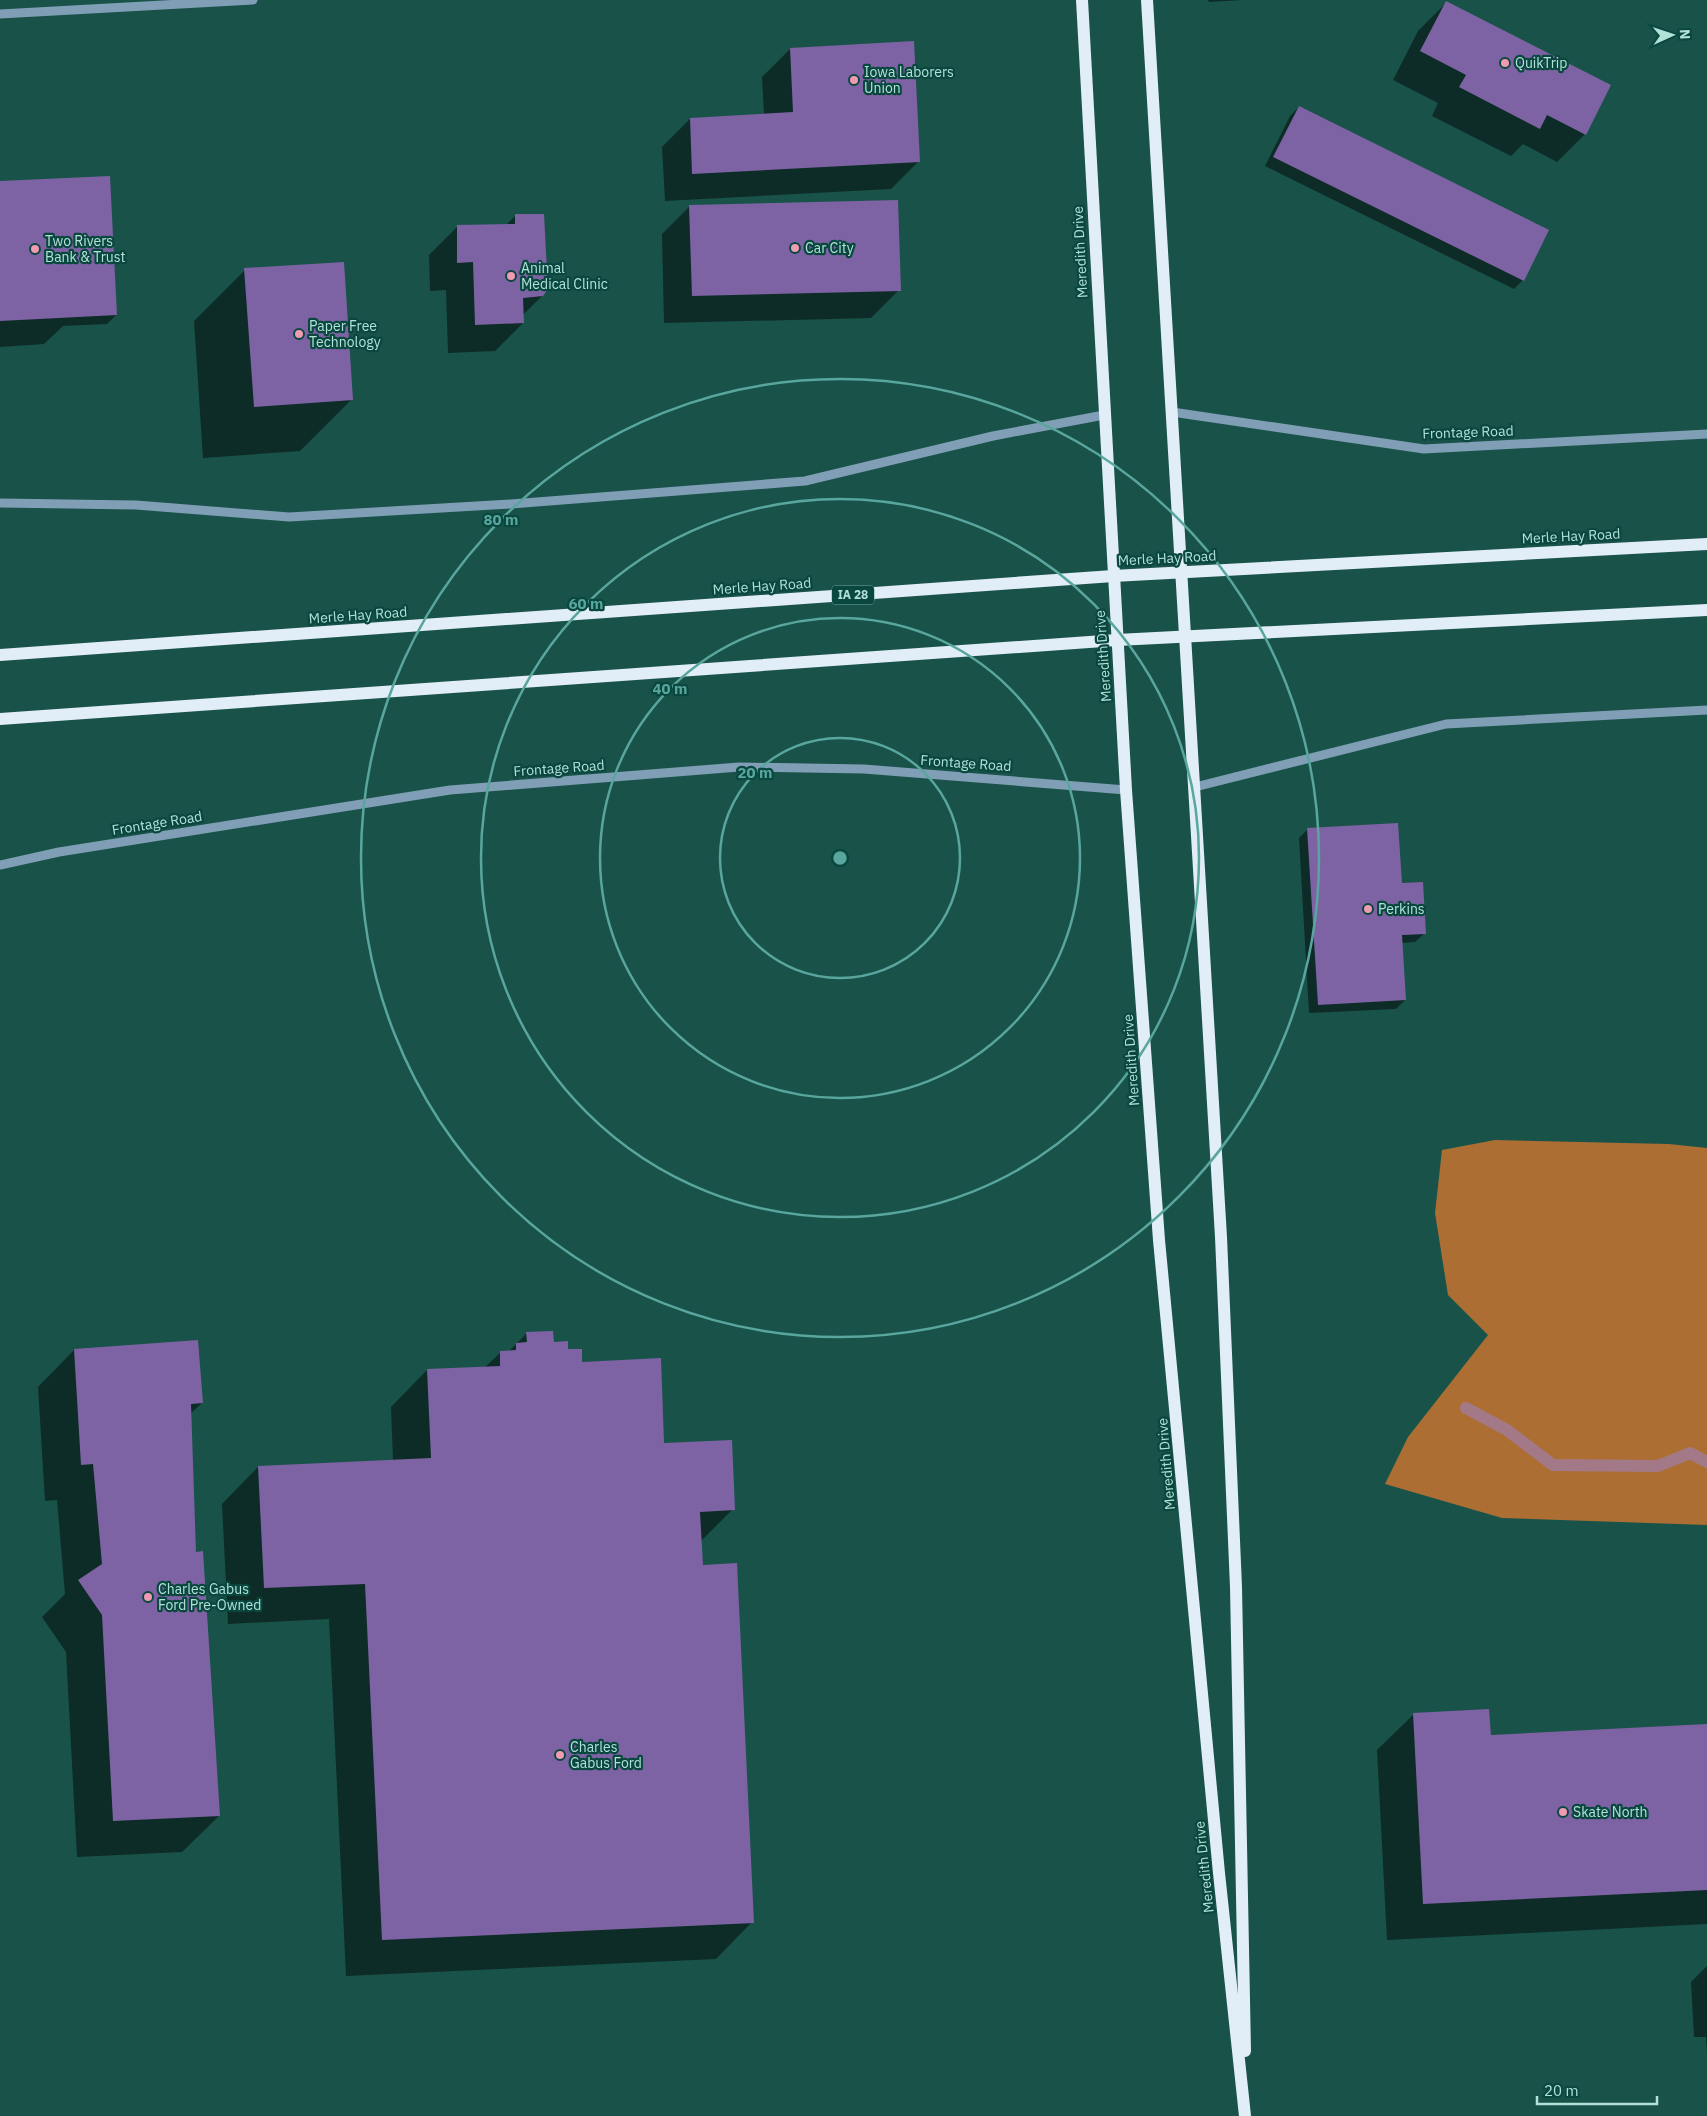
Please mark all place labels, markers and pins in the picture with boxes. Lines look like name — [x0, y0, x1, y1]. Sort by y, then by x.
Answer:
place label: QuikTrip — [1515, 54, 1567, 72]
marker: QuikTrip — [1499, 57, 1511, 69]
place label: Iowa Laborers Union — [864, 63, 954, 97]
marker: Iowa Laborers Union — [848, 74, 860, 86]
place label: Two Rivers Bank & Trust — [45, 232, 125, 266]
place label: Car City — [805, 239, 854, 257]
marker: Car City — [789, 242, 801, 254]
marker: Two Rivers Bank & Trust — [29, 243, 41, 255]
place label: Animal Medical Clinic — [521, 259, 608, 293]
marker: Animal Medical Clinic — [505, 270, 517, 282]
place label: Paper Free Technology — [309, 317, 381, 351]
marker: Paper Free Technology — [293, 328, 305, 340]
centre of rings — [831, 849, 849, 867]
place label: Perkins — [1378, 900, 1425, 918]
marker: Perkins — [1362, 903, 1374, 915]
place label: Charles Gabus Ford Pre-Owned — [158, 1580, 261, 1614]
marker: Charles Gabus Ford Pre-Owned — [142, 1591, 154, 1603]
place label: Charles Gabus Ford — [570, 1738, 642, 1772]
marker: Charles Gabus Ford — [554, 1749, 566, 1761]
place label: Skate North — [1573, 1803, 1648, 1821]
marker: Skate North — [1557, 1806, 1569, 1818]

